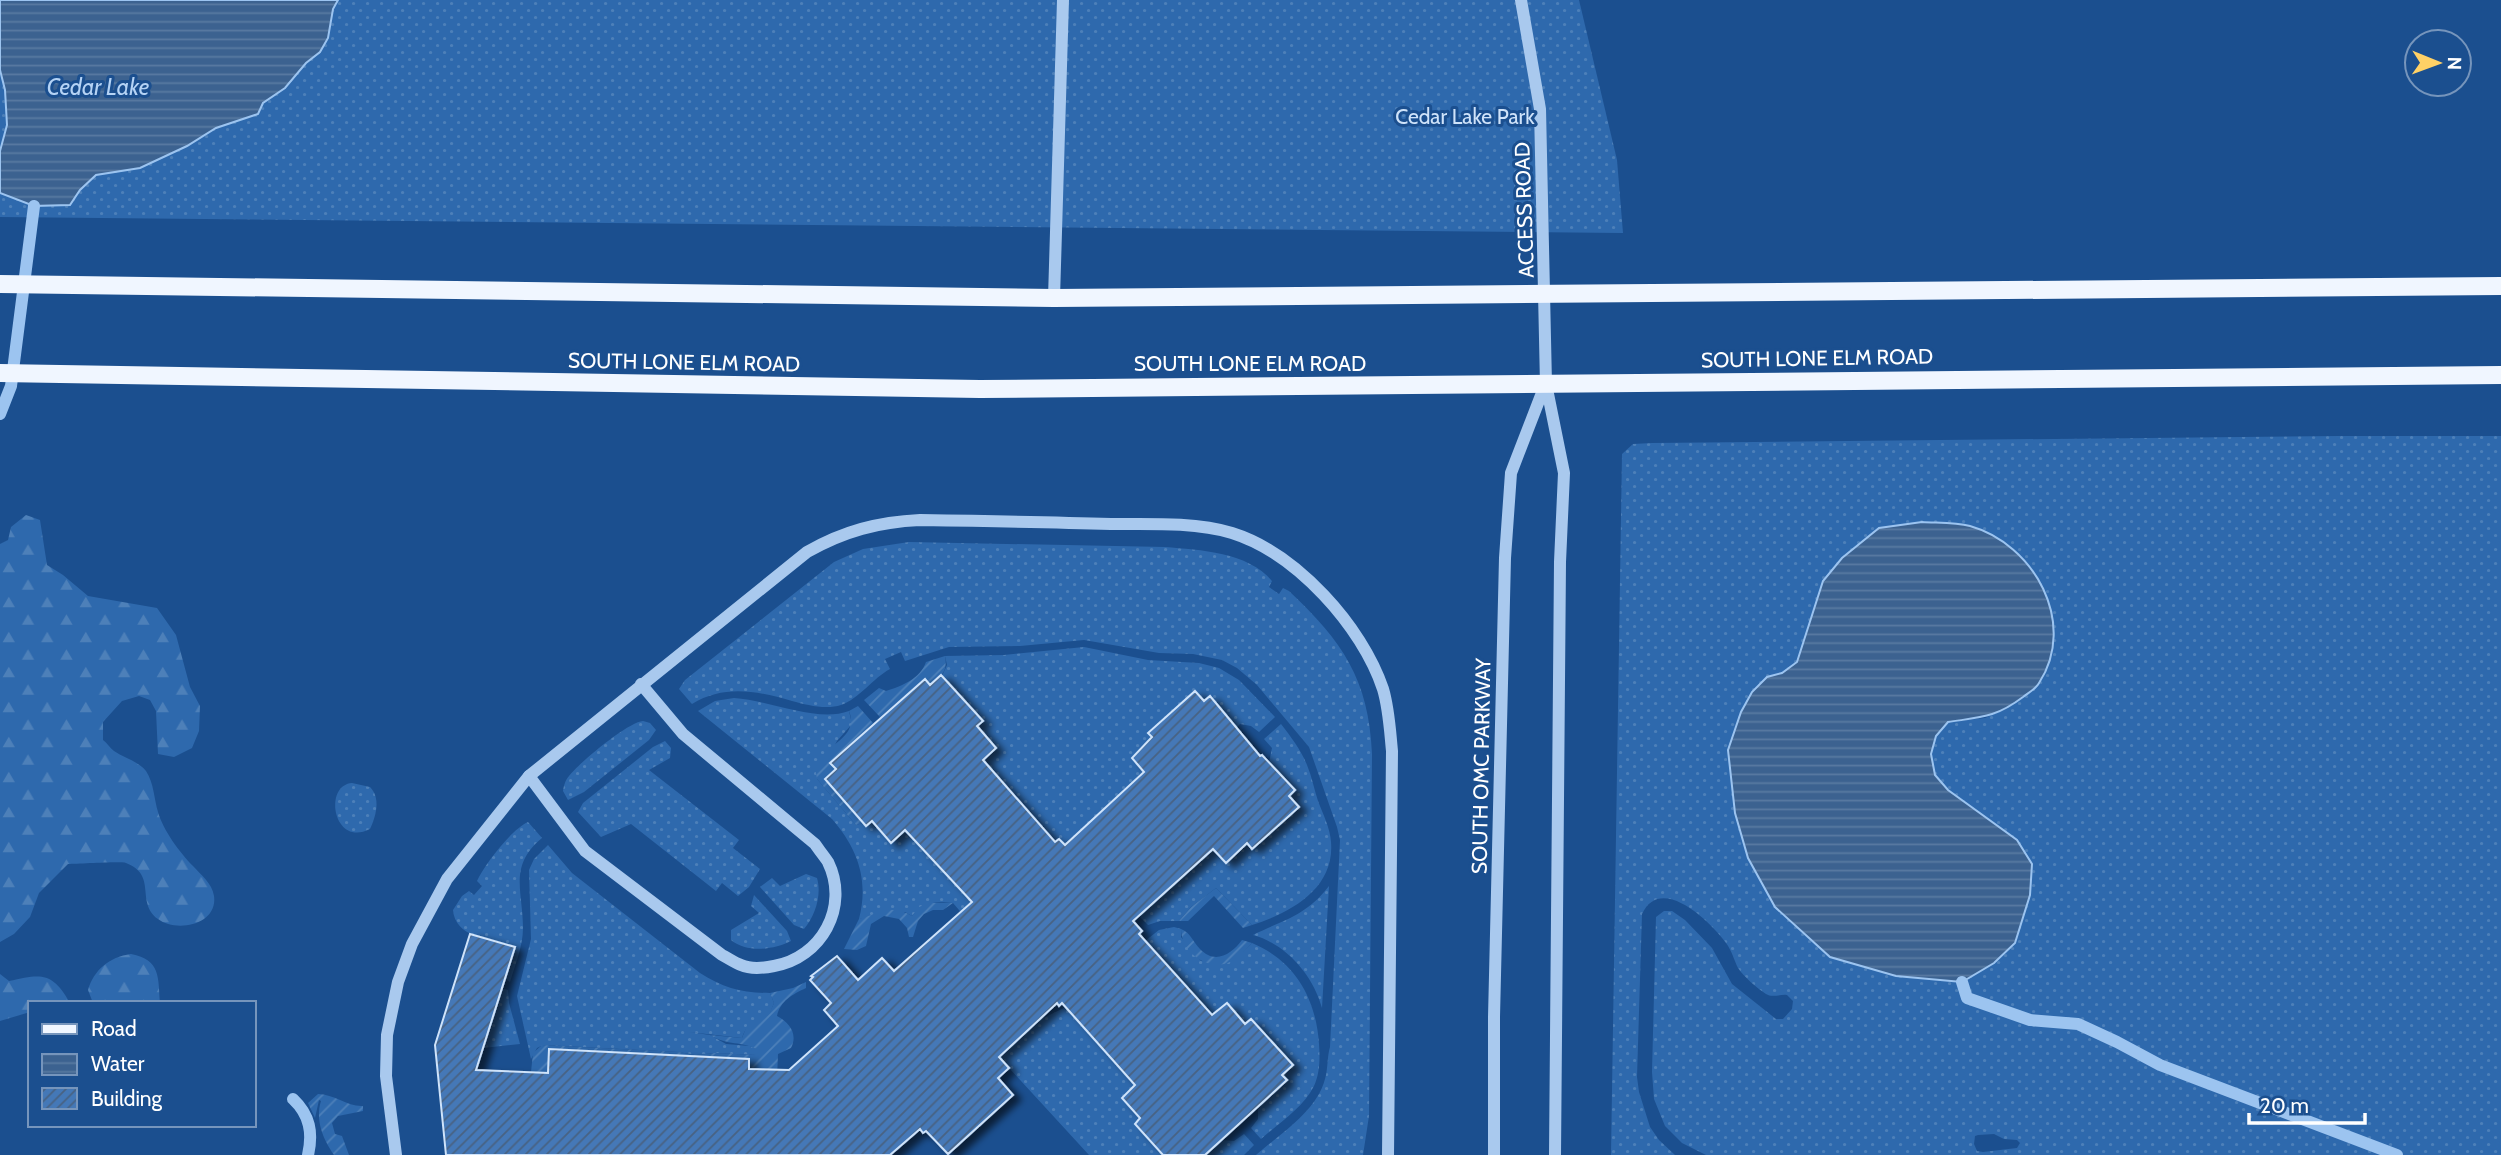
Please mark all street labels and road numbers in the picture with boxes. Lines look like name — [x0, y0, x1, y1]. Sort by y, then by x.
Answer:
street label: ACCESS ROAD — [1509, 142, 1539, 278]
street label: SOUTH LONE ELM ROAD — [1701, 343, 1933, 373]
street label: SOUTH LONE ELM ROAD — [568, 347, 800, 377]
street label: SOUTH LONE ELM ROAD — [1134, 351, 1366, 376]
street label: SOUTH OMC PARKWAY — [1467, 657, 1495, 874]

